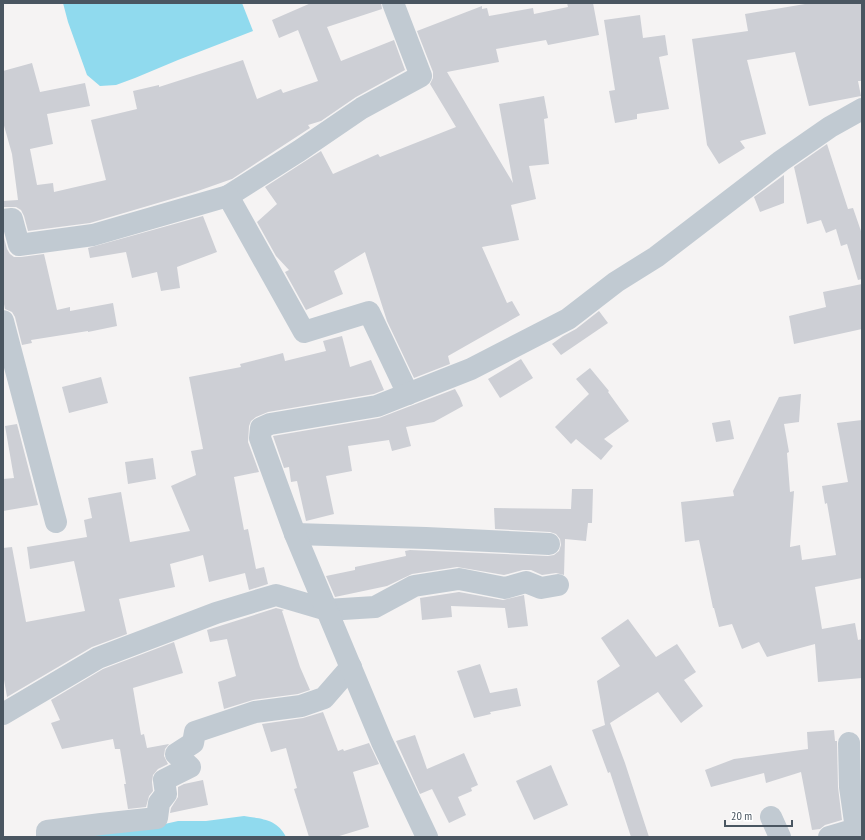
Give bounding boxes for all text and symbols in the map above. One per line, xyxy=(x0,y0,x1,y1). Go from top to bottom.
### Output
scale bar xyxy=(725,802,792,828)
text: 20 m xyxy=(731,808,752,823)

